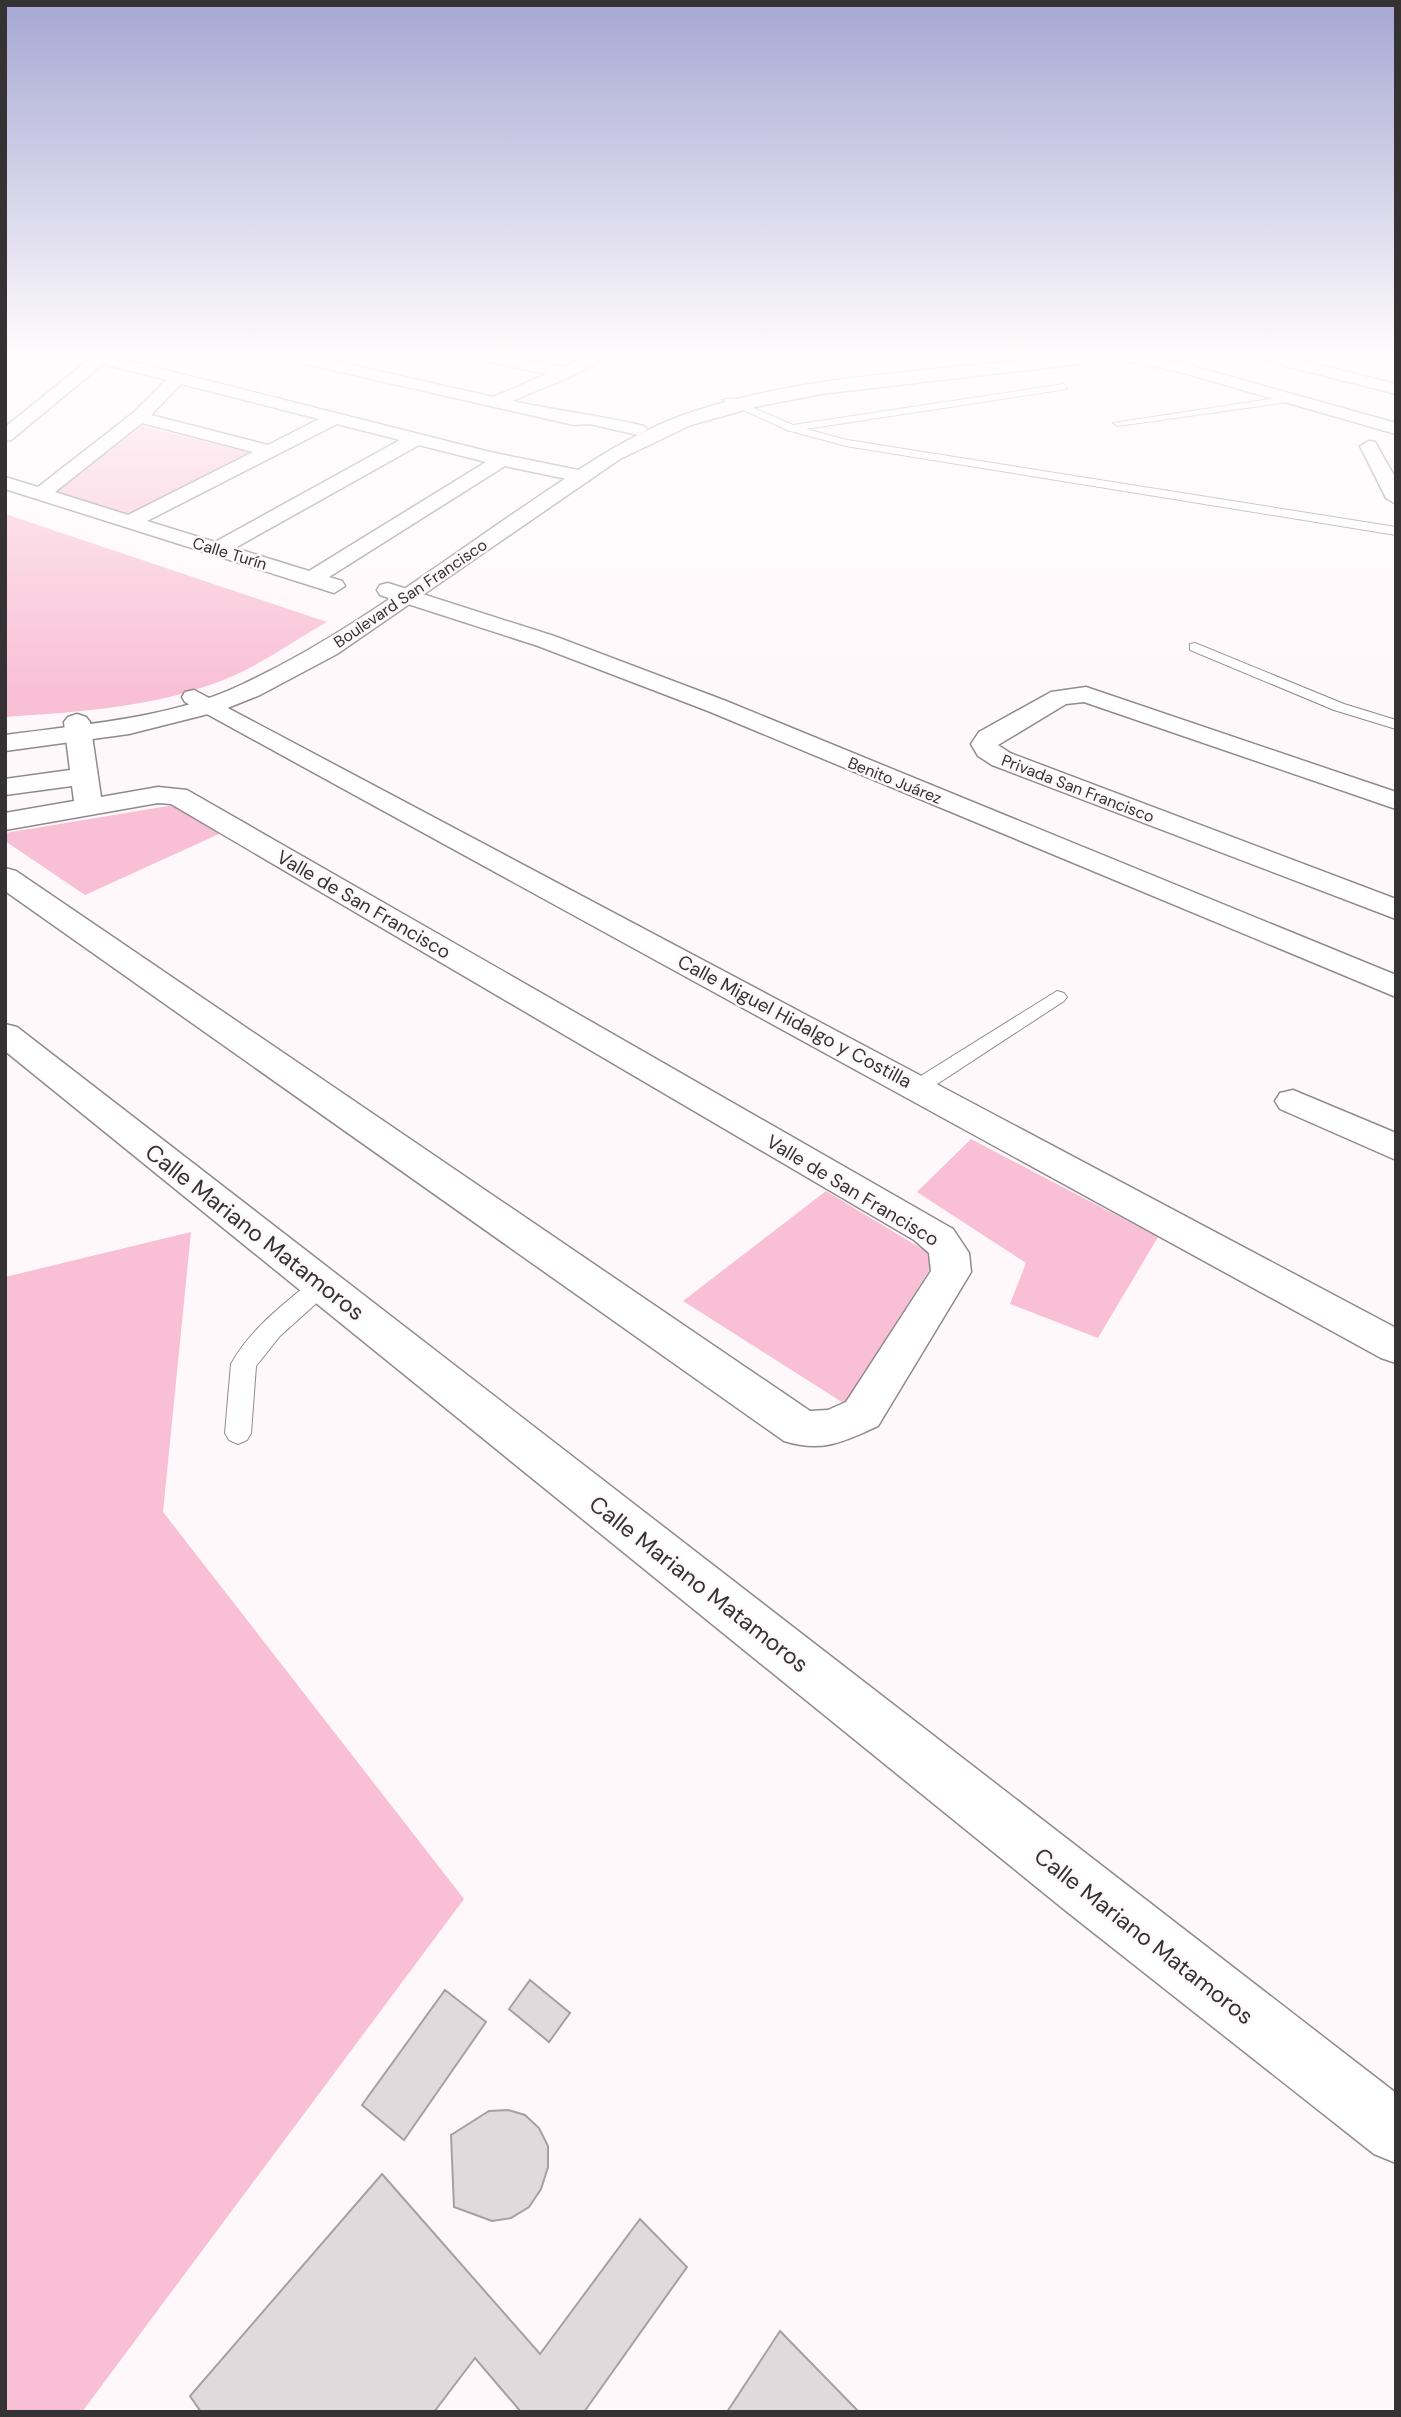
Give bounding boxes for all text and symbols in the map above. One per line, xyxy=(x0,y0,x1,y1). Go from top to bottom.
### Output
street label: Calle Turín xyxy=(190,532,270,575)
street label: Boulevard San Francisco xyxy=(329,534,491,653)
street label: Privada San Francisco xyxy=(998,750,1157,827)
street label: Benito Juárez xyxy=(845,752,945,809)
street label: Valle de San Francisco xyxy=(272,844,455,964)
street label: Calle Miguel Hidalgo y Costilla xyxy=(674,949,916,1094)
street label: Valle de San Francisco xyxy=(762,1129,944,1252)
street label: Calle Mariano Matamoros xyxy=(139,1137,371,1327)
street label: Calle Mariano Matamoros xyxy=(583,1489,815,1679)
street label: Calle Mariano Matamoros xyxy=(1028,1841,1260,2031)

